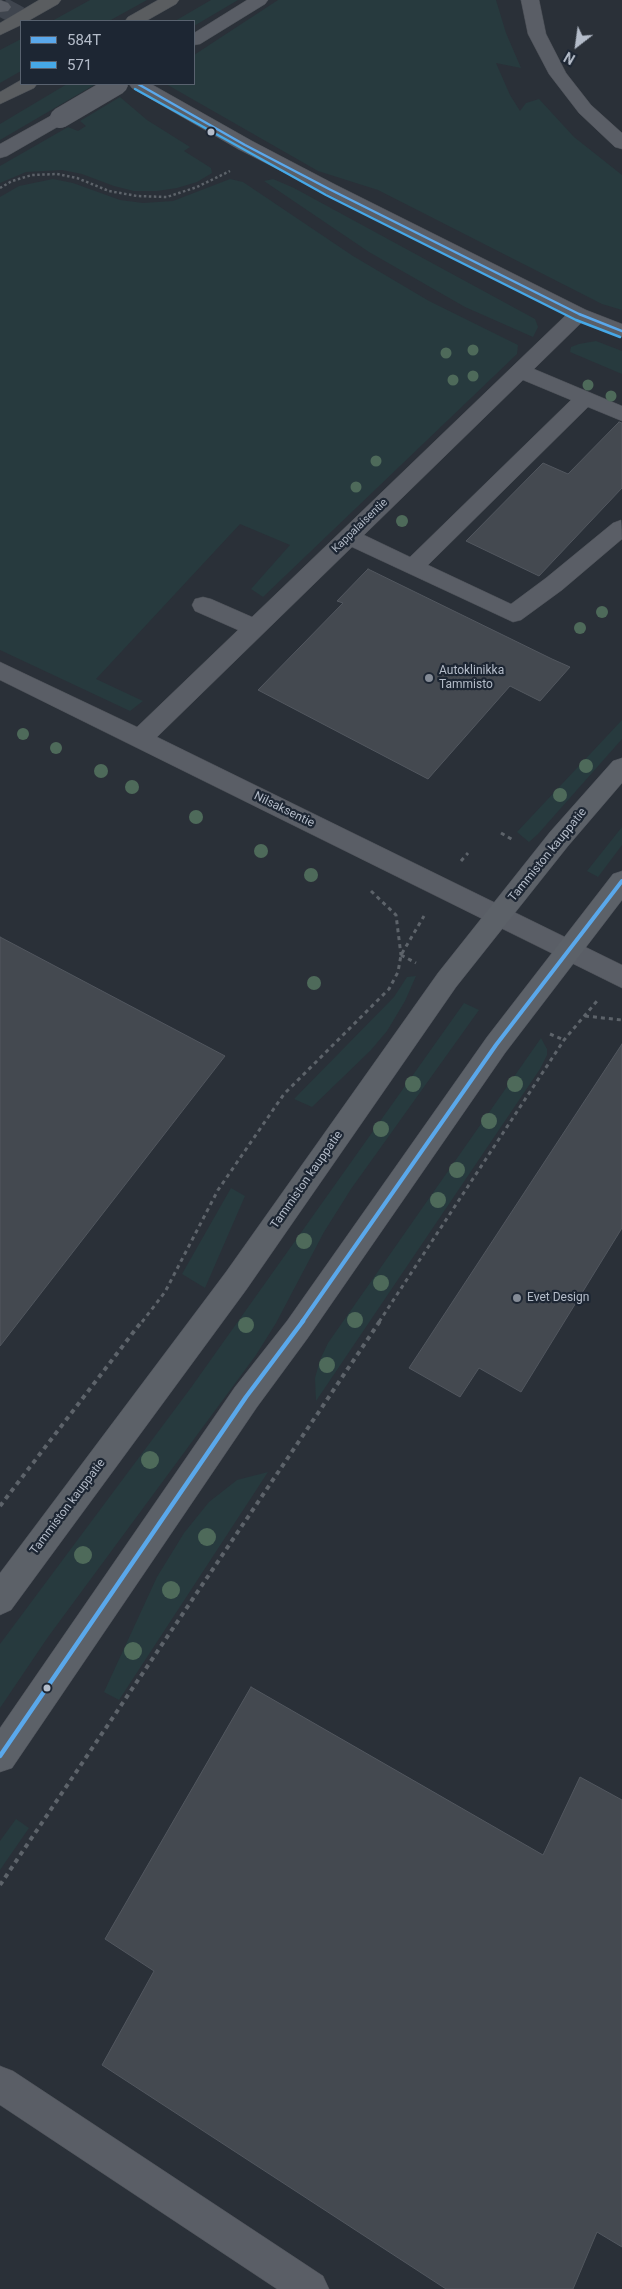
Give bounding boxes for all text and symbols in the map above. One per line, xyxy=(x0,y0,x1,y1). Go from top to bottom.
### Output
legend xyxy=(20,20,195,85)
north arrow xyxy=(552,20,602,70)
text: 584T xyxy=(67,31,101,49)
text: N xyxy=(561,49,578,67)
text: 571 xyxy=(67,56,92,74)
unlabelled marker xyxy=(206,127,216,137)
street label: Kappalaisentie xyxy=(329,496,391,556)
place label: Autoklinikka Tammisto xyxy=(439,664,504,692)
marker: Autoklinikka Tammisto xyxy=(423,672,435,684)
street label: Nilsaksentie xyxy=(251,789,317,831)
street label: Tammiston kauppatie xyxy=(506,805,590,905)
street label: Tammiston kauppatie xyxy=(268,1128,346,1232)
place label: Evet Design xyxy=(527,1291,589,1305)
marker: Evet Design xyxy=(511,1292,523,1304)
street label: Tammiston kauppatie xyxy=(27,1456,109,1558)
unlabelled marker xyxy=(42,1683,52,1693)

